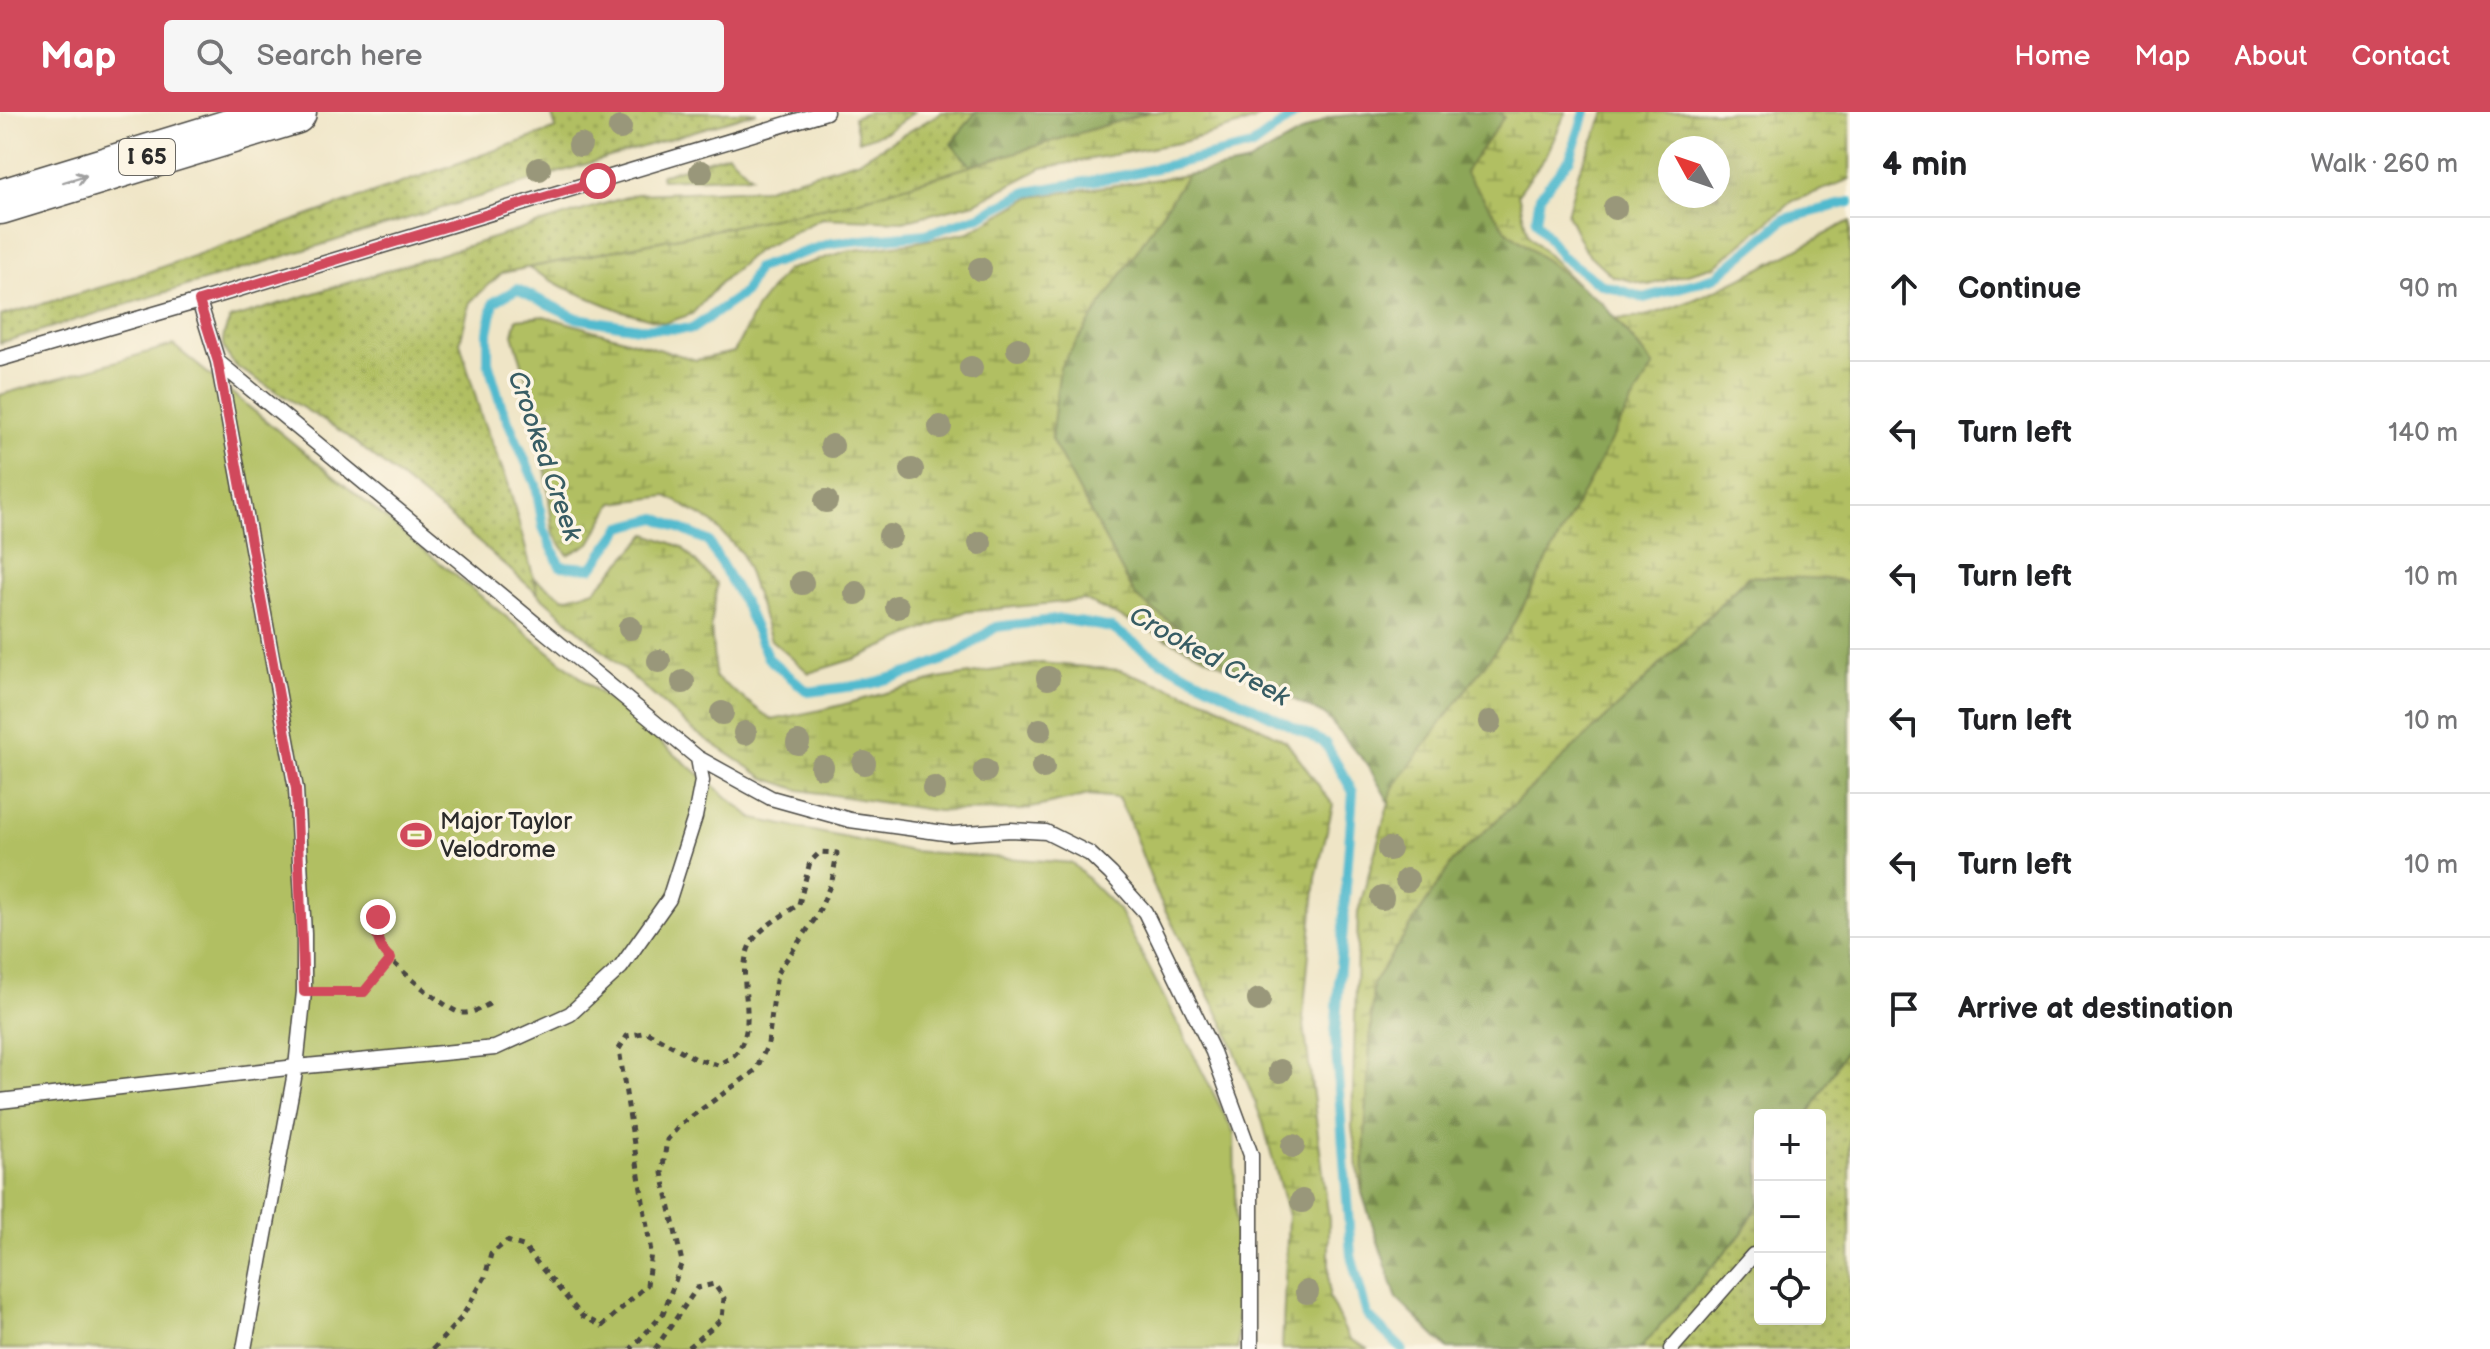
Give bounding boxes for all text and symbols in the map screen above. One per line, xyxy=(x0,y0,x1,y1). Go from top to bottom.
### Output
search box xyxy=(164,20,724,92)
text: Map xyxy=(40,34,116,79)
icon: search xyxy=(192,34,236,78)
text: Search here xyxy=(256,38,423,74)
text: Home xyxy=(2014,40,2090,73)
text: Map xyxy=(2134,40,2191,73)
text: About xyxy=(2235,40,2307,73)
text: Contact xyxy=(2351,40,2450,73)
north arrow xyxy=(1658,136,1730,208)
road number: I 65 xyxy=(119,139,175,175)
text: 4 min xyxy=(1882,144,1968,185)
text: Walk · 260 m xyxy=(2311,149,2458,180)
route start xyxy=(580,163,616,199)
one-way arrow xyxy=(61,171,87,186)
icon: ahead xyxy=(1882,267,1926,311)
text: Continue xyxy=(1958,271,2081,307)
text: 90 m xyxy=(2399,274,2458,305)
water label: Crooked Creek xyxy=(500,367,588,546)
icon: left xyxy=(1882,411,1926,455)
text: Turn left xyxy=(1958,415,2072,451)
text: 140 m xyxy=(2388,418,2458,449)
icon: left xyxy=(1882,555,1926,599)
text: Turn left xyxy=(1958,559,2072,595)
text: 10 m xyxy=(2404,562,2458,593)
water label: Crooked Creek xyxy=(1124,600,1296,714)
icon: left xyxy=(1882,699,1926,743)
text: Turn left xyxy=(1958,703,2072,739)
text: 10 m xyxy=(2404,706,2458,737)
place label: Major Taylor Velodrome xyxy=(440,807,572,864)
sports icon: Major Taylor Velodrome xyxy=(399,818,433,852)
icon: left xyxy=(1882,843,1926,887)
text: Turn left xyxy=(1958,847,2072,883)
text: 10 m xyxy=(2404,850,2458,881)
route end xyxy=(360,899,396,935)
icon: arrive xyxy=(1882,987,1926,1031)
text: Arrive at destination xyxy=(1958,991,2234,1027)
map controls xyxy=(1754,1109,1826,1325)
button: + xyxy=(1754,1109,1826,1181)
button: − xyxy=(1754,1181,1826,1253)
button: locate xyxy=(1754,1253,1826,1325)

